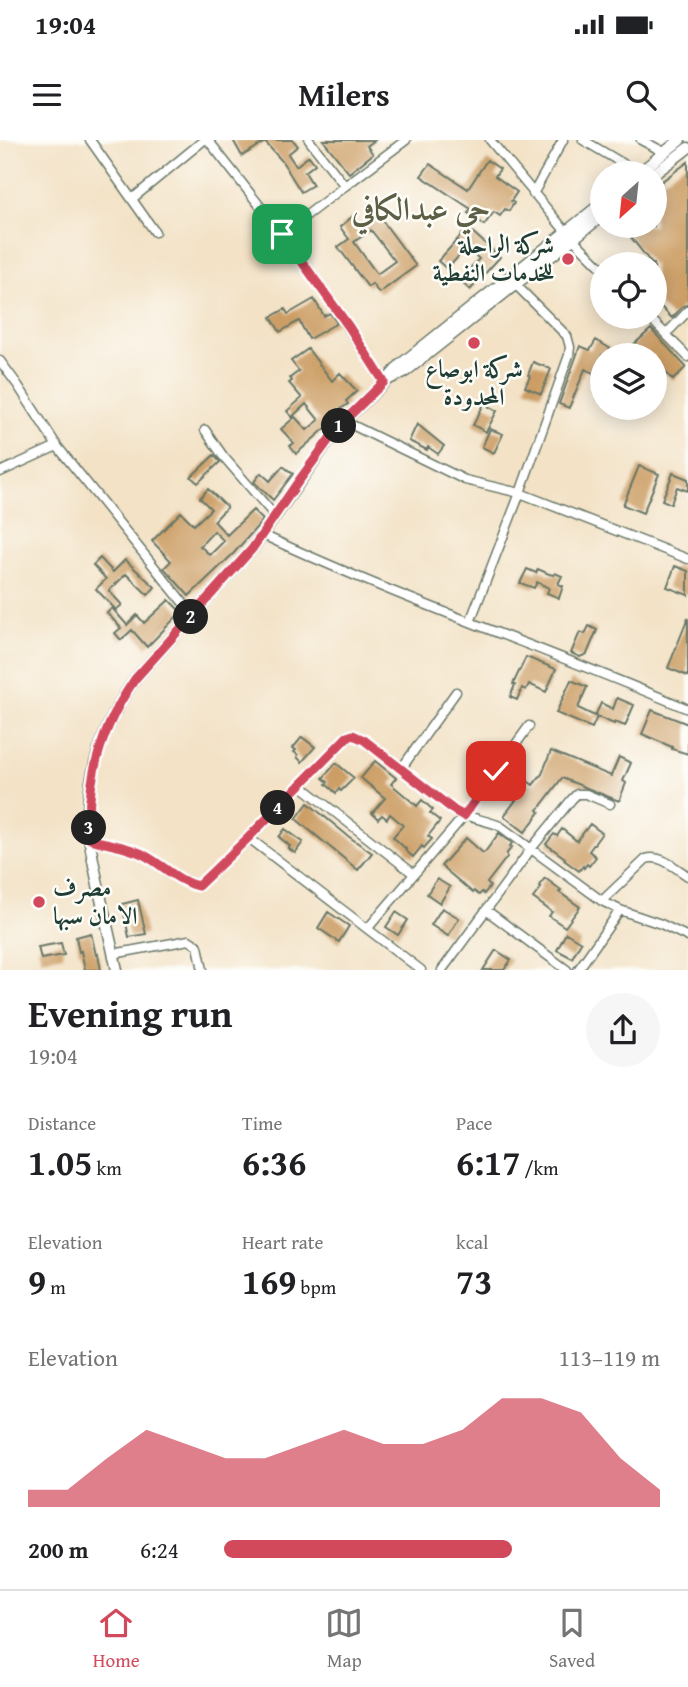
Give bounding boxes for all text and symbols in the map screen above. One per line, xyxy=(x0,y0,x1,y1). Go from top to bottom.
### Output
text: 19:04 xyxy=(35,5,96,44)
text: Milers xyxy=(298,71,390,118)
icon: menu xyxy=(28,76,66,114)
icon: search xyxy=(622,76,660,114)
north arrow xyxy=(590,161,667,238)
map controls xyxy=(590,161,667,420)
district label: حي عبدالكافي xyxy=(351,185,490,235)
pin xyxy=(252,204,312,264)
icon: arrive xyxy=(263,215,301,253)
place label: شركة الراحلة للخدمات النفطية xyxy=(433,227,554,290)
marker: شركة الراحلة للخدمات النفطية xyxy=(560,251,576,267)
button: locate xyxy=(590,252,667,329)
marker: شركة ابوصاع المحدودة xyxy=(466,335,482,351)
button: layers xyxy=(590,343,667,420)
place label: شركة ابوصاع المحدودة xyxy=(425,351,523,414)
pin: 1 xyxy=(322,408,356,444)
text: 1 xyxy=(334,411,343,439)
pin: 2 xyxy=(174,600,208,634)
text: 2 xyxy=(186,602,195,630)
pin xyxy=(466,741,526,801)
icon: check xyxy=(477,752,515,790)
pin: 4 xyxy=(260,790,296,826)
text: 4 xyxy=(273,793,282,821)
pin: 3 xyxy=(72,810,106,846)
text: 3 xyxy=(84,813,93,841)
place label: مصرف الامان سبها xyxy=(53,870,138,933)
marker: مصرف الامان سبها xyxy=(31,894,47,910)
text: Evening run xyxy=(28,985,232,1041)
button: share xyxy=(586,993,660,1067)
text: 19:04 xyxy=(28,1039,78,1072)
text: Distance xyxy=(28,1109,96,1137)
text: Time xyxy=(242,1109,282,1137)
text: Pace xyxy=(456,1109,493,1137)
text: 1.05 xyxy=(28,1137,92,1188)
text: 6:36 xyxy=(242,1137,306,1188)
text: 6:17 xyxy=(456,1137,520,1188)
text: km xyxy=(92,1154,122,1182)
text: /km xyxy=(520,1154,559,1182)
text: Elevation xyxy=(28,1228,102,1256)
text: Heart rate xyxy=(242,1228,323,1256)
text: kcal xyxy=(456,1228,488,1256)
text: 9 xyxy=(28,1256,46,1307)
text: 169 xyxy=(242,1256,296,1307)
text: 73 xyxy=(456,1256,492,1307)
text: m xyxy=(46,1273,66,1301)
text: bpm xyxy=(296,1273,336,1301)
text: Elevation xyxy=(28,1341,118,1374)
text: 113–119 m xyxy=(559,1341,660,1374)
text: 200 m xyxy=(28,1533,89,1566)
text: 6:24 xyxy=(140,1533,179,1566)
tab: Home xyxy=(93,1604,140,1674)
tab: Map xyxy=(325,1604,363,1674)
tab: Saved xyxy=(549,1604,595,1674)

